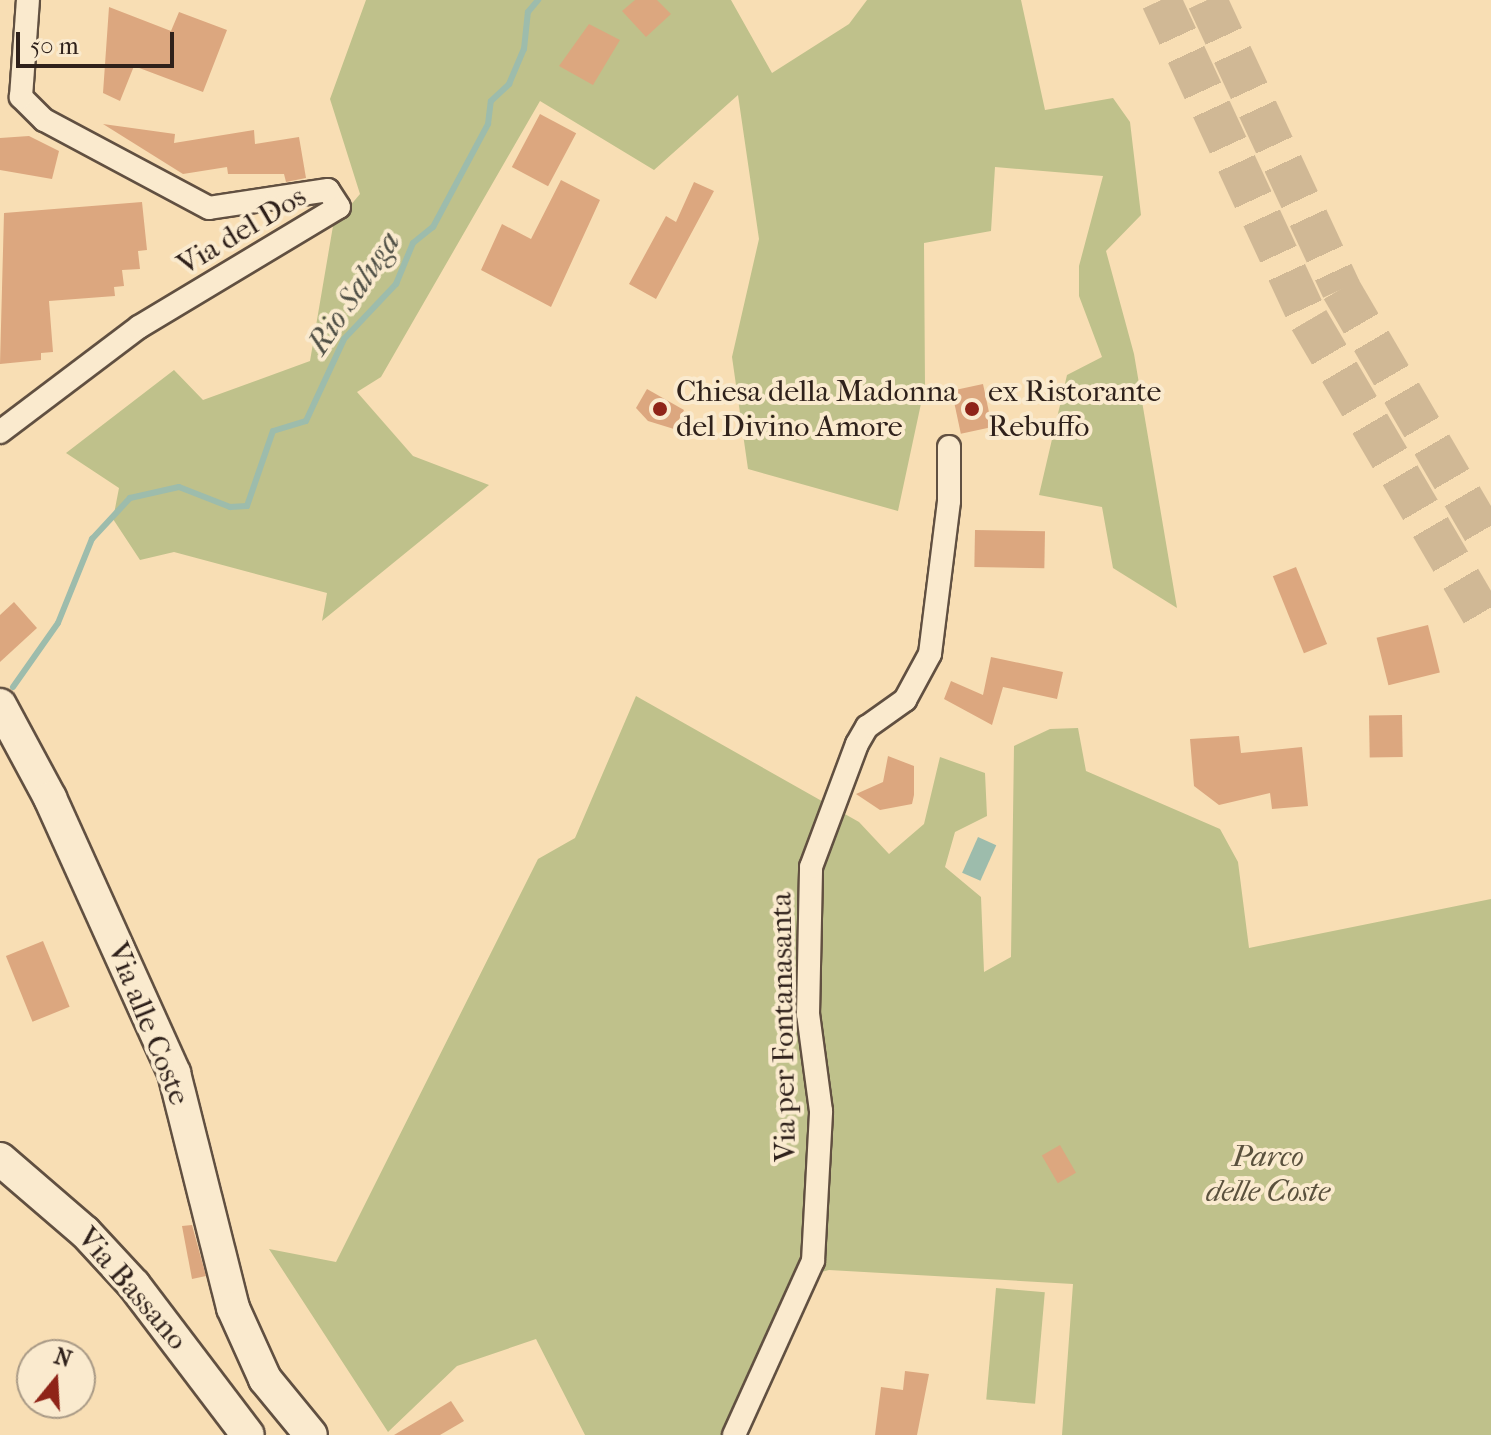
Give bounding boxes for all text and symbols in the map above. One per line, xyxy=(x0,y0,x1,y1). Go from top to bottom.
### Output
scale bar xyxy=(20,16,178,66)
text: 50 m xyxy=(30,32,79,60)
street label: Via del Dos xyxy=(171,179,313,283)
water label: Rio Saluga xyxy=(299,224,409,362)
place label: Chiesa della Madonna del Divino Amore xyxy=(676,374,957,444)
place label: ex Ristorante Rebuffo xyxy=(988,374,1161,444)
marker: Chiesa della Madonna del Divino Amore xyxy=(651,400,669,418)
marker: ex Ristorante Rebuffo xyxy=(963,400,981,418)
street label: Via per Fontanasanta xyxy=(764,892,804,1162)
street label: Via alle Coste xyxy=(99,937,197,1111)
park label: Parco delle Coste xyxy=(1206,1139,1330,1210)
street label: Via Bassano xyxy=(69,1220,195,1358)
north arrow xyxy=(16,1339,96,1419)
text: N xyxy=(51,1343,75,1373)

